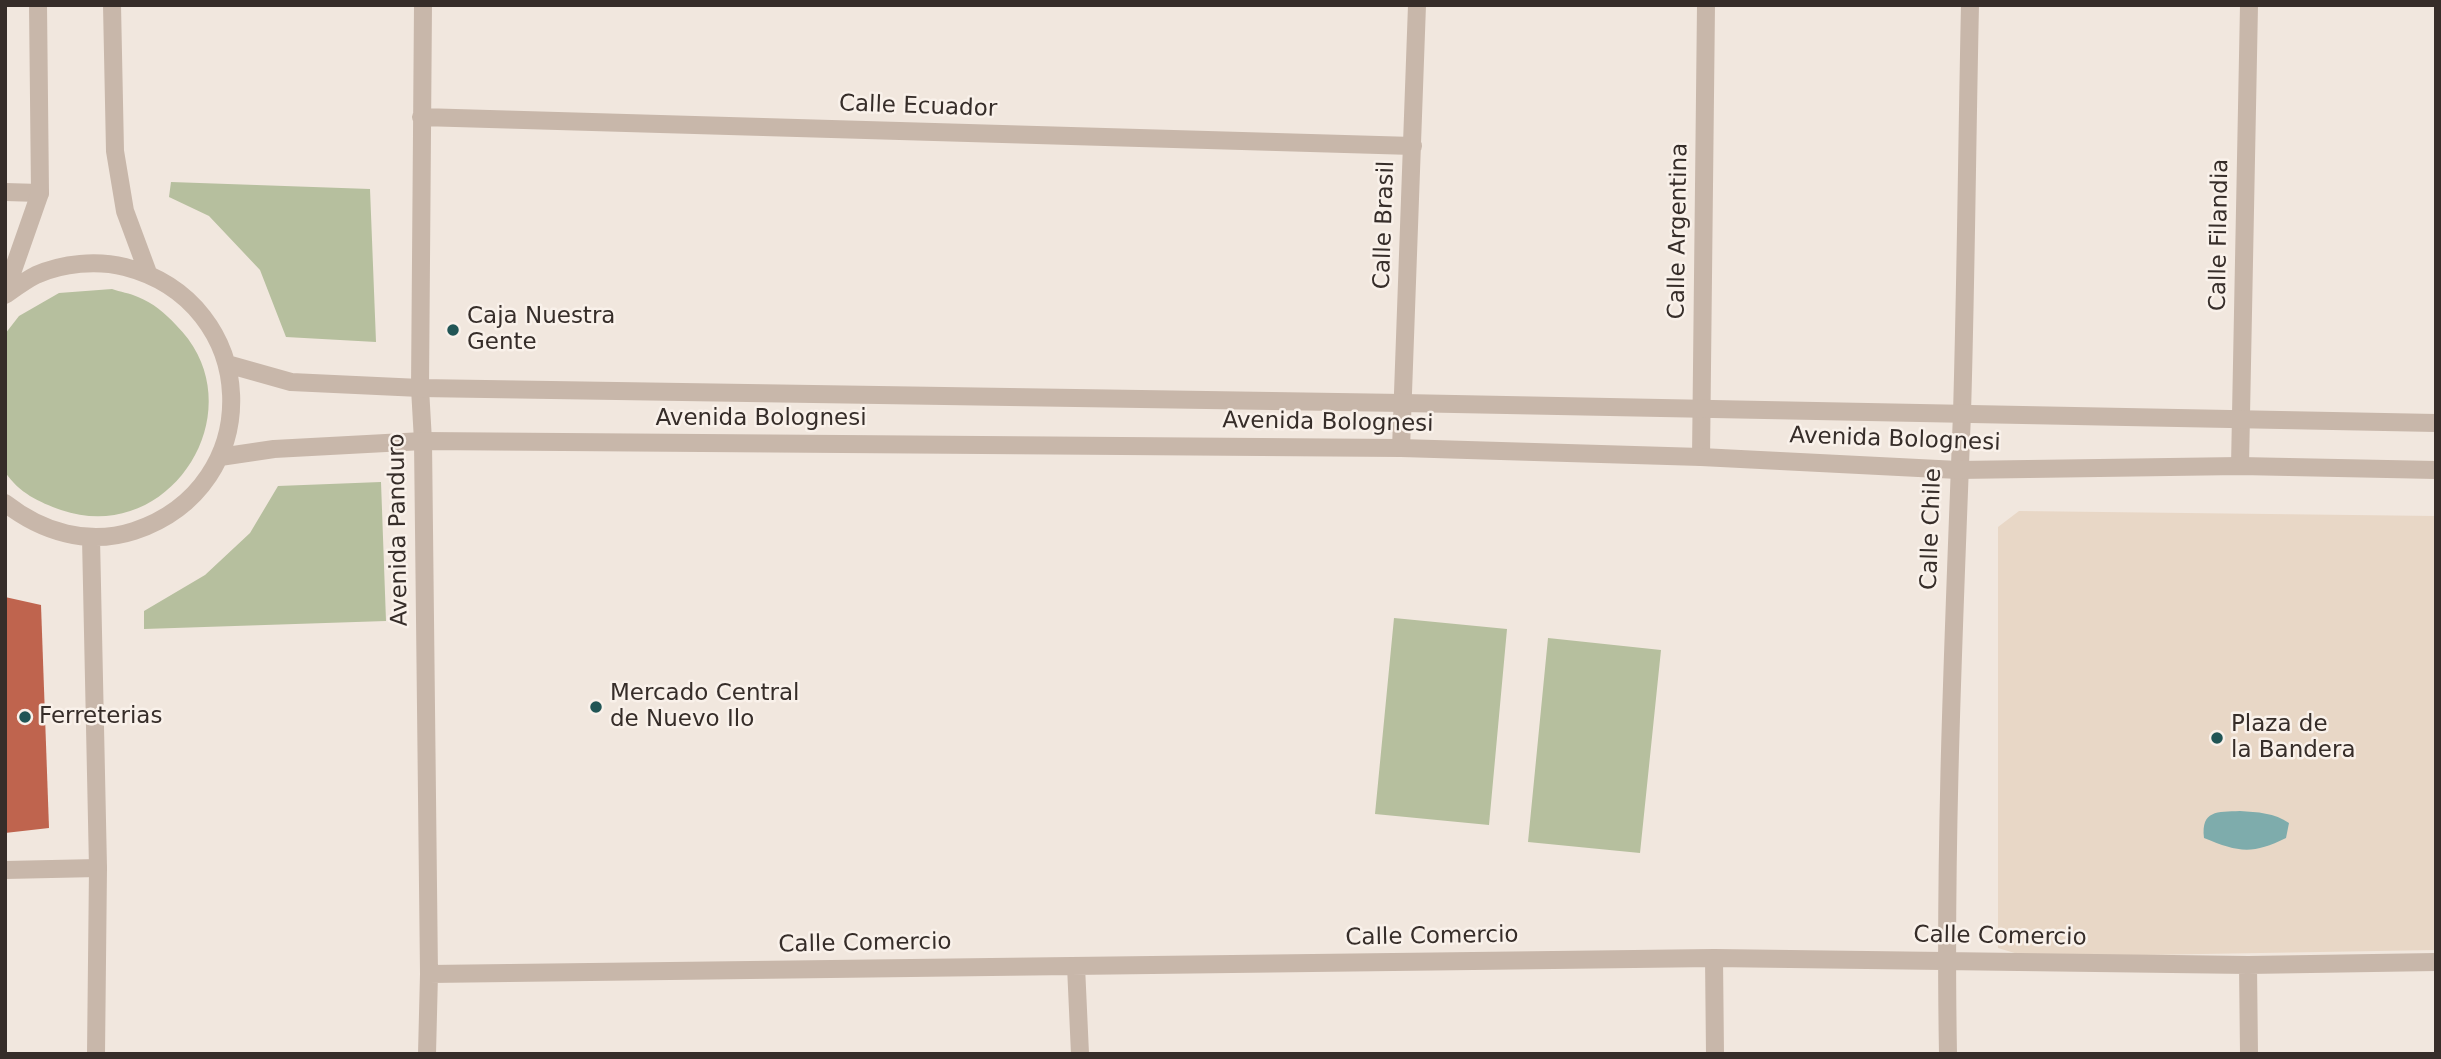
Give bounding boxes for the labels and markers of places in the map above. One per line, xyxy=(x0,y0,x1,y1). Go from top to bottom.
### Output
place label: Caja Nuestra Gente xyxy=(467,303,615,357)
marker: Caja Nuestra Gente xyxy=(445,322,461,338)
place label: Mercado Central de Nuevo Ilo xyxy=(610,680,799,734)
marker: Mercado Central de Nuevo Ilo xyxy=(588,699,604,715)
place label: Ferreterias xyxy=(39,703,162,731)
marker: Ferreterias xyxy=(17,709,33,725)
place label: Plaza de la Bandera xyxy=(2231,711,2356,765)
marker: Plaza de la Bandera xyxy=(2209,730,2225,746)

